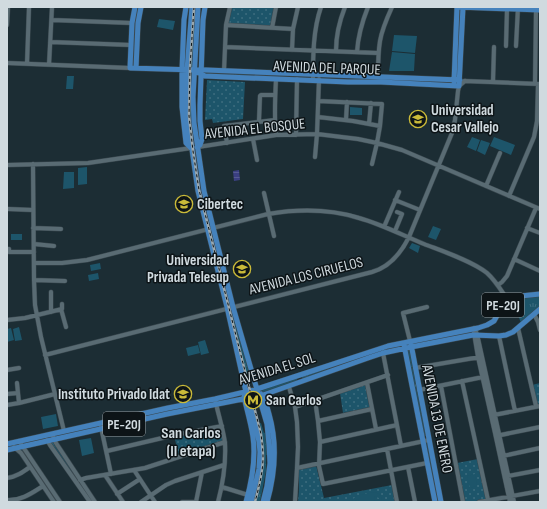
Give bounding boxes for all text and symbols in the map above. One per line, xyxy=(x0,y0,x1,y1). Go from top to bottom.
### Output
street label: AVENIDA DEL PARQUE xyxy=(272,57,381,79)
place label: Universidad Cesar Vallejo xyxy=(431,101,499,137)
school or university icon: Universidad Cesar Vallejo xyxy=(408,109,428,129)
street label: AVENIDA EL BOSQUE xyxy=(203,114,306,144)
school or university icon: Cibertec xyxy=(174,194,194,214)
place label: Cibertec xyxy=(197,195,243,214)
place label: Universidad Privada Telesup xyxy=(147,251,229,287)
street label: AVENIDA LOS CIRUELOS xyxy=(246,253,365,300)
school or university icon: Universidad Privada Telesup xyxy=(232,259,252,279)
road number: PE-20J xyxy=(482,293,524,317)
street label: AVENIDA EL SOL xyxy=(235,348,318,390)
street label: AVENIDA 13 DE ENERO xyxy=(417,362,457,475)
school or university icon: Instituto Privado Idat xyxy=(173,384,193,404)
place label: Instituto Privado Idat xyxy=(58,385,170,404)
metro station icon: San Carlos xyxy=(243,390,263,410)
place label: San Carlos xyxy=(266,391,322,410)
road number: PE-20J xyxy=(103,412,145,436)
district label: San Carlos (II etapa) xyxy=(161,424,221,461)

